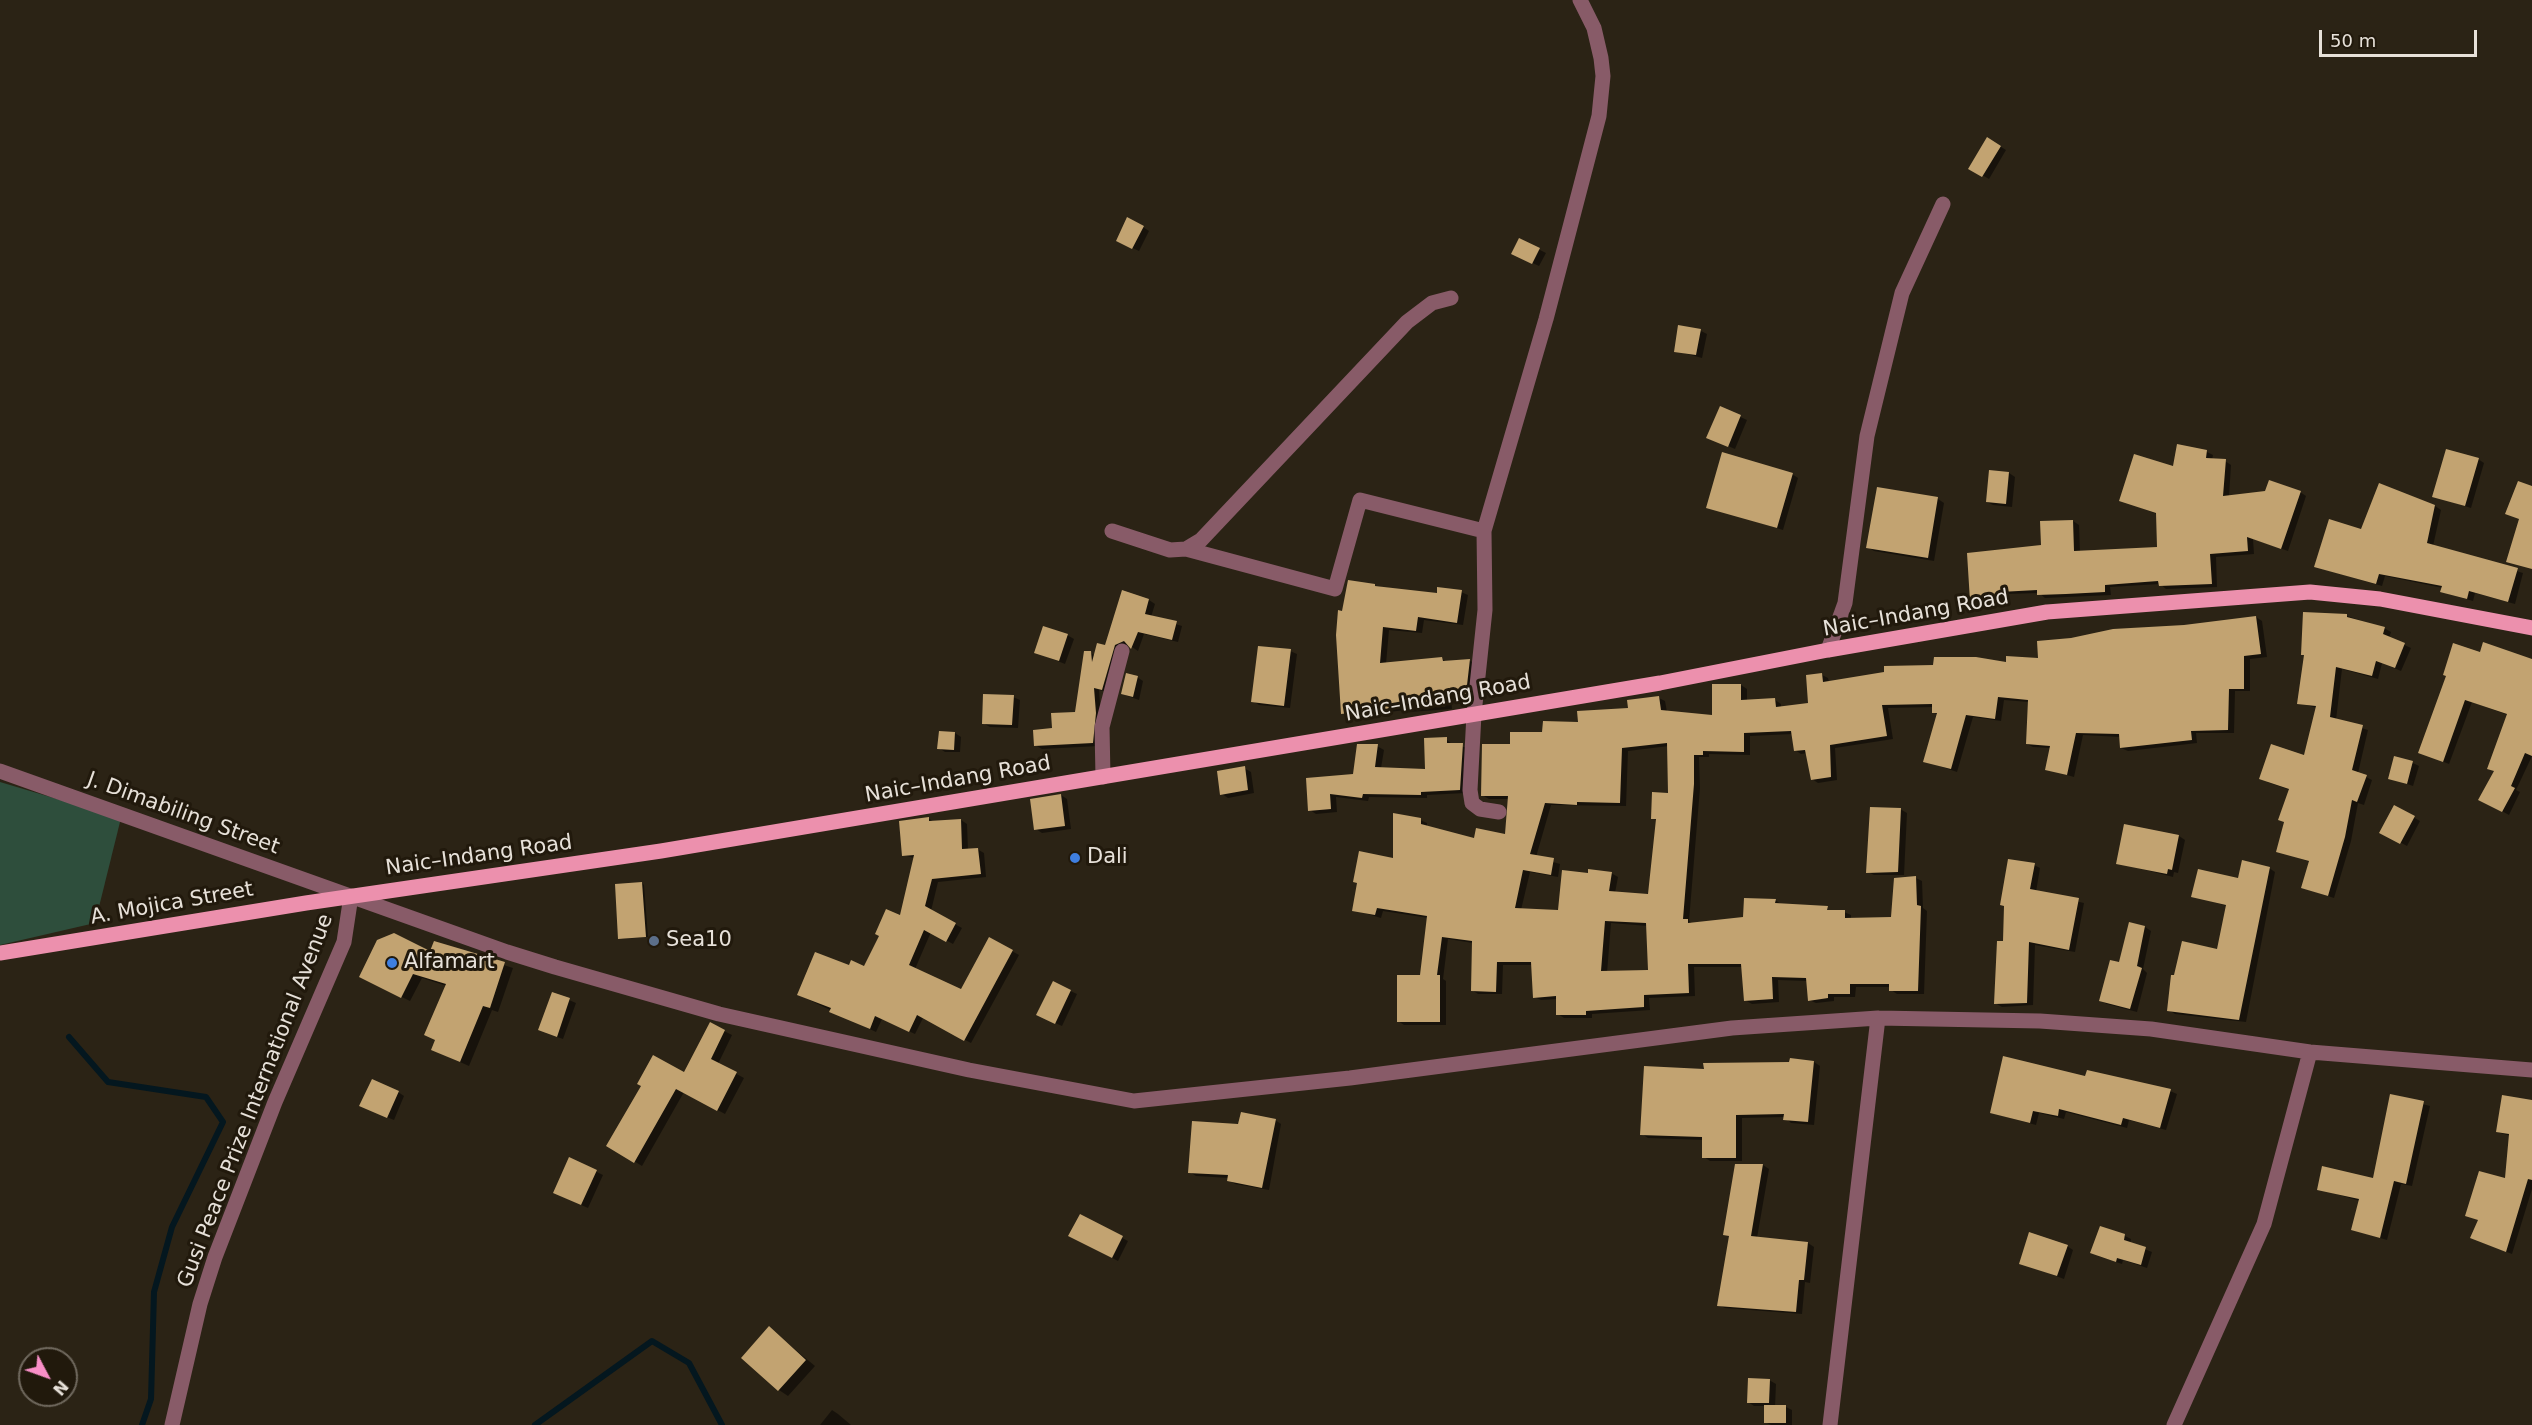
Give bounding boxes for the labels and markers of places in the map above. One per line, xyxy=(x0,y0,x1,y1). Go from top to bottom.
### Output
place label: Dali xyxy=(1087,845,1128,871)
marker: Dali xyxy=(1068,851,1082,865)
place label: Sea10 xyxy=(666,928,732,954)
marker: Sea10 xyxy=(647,934,661,948)
place label: Alfamart xyxy=(404,950,495,976)
marker: Alfamart xyxy=(385,956,399,970)

